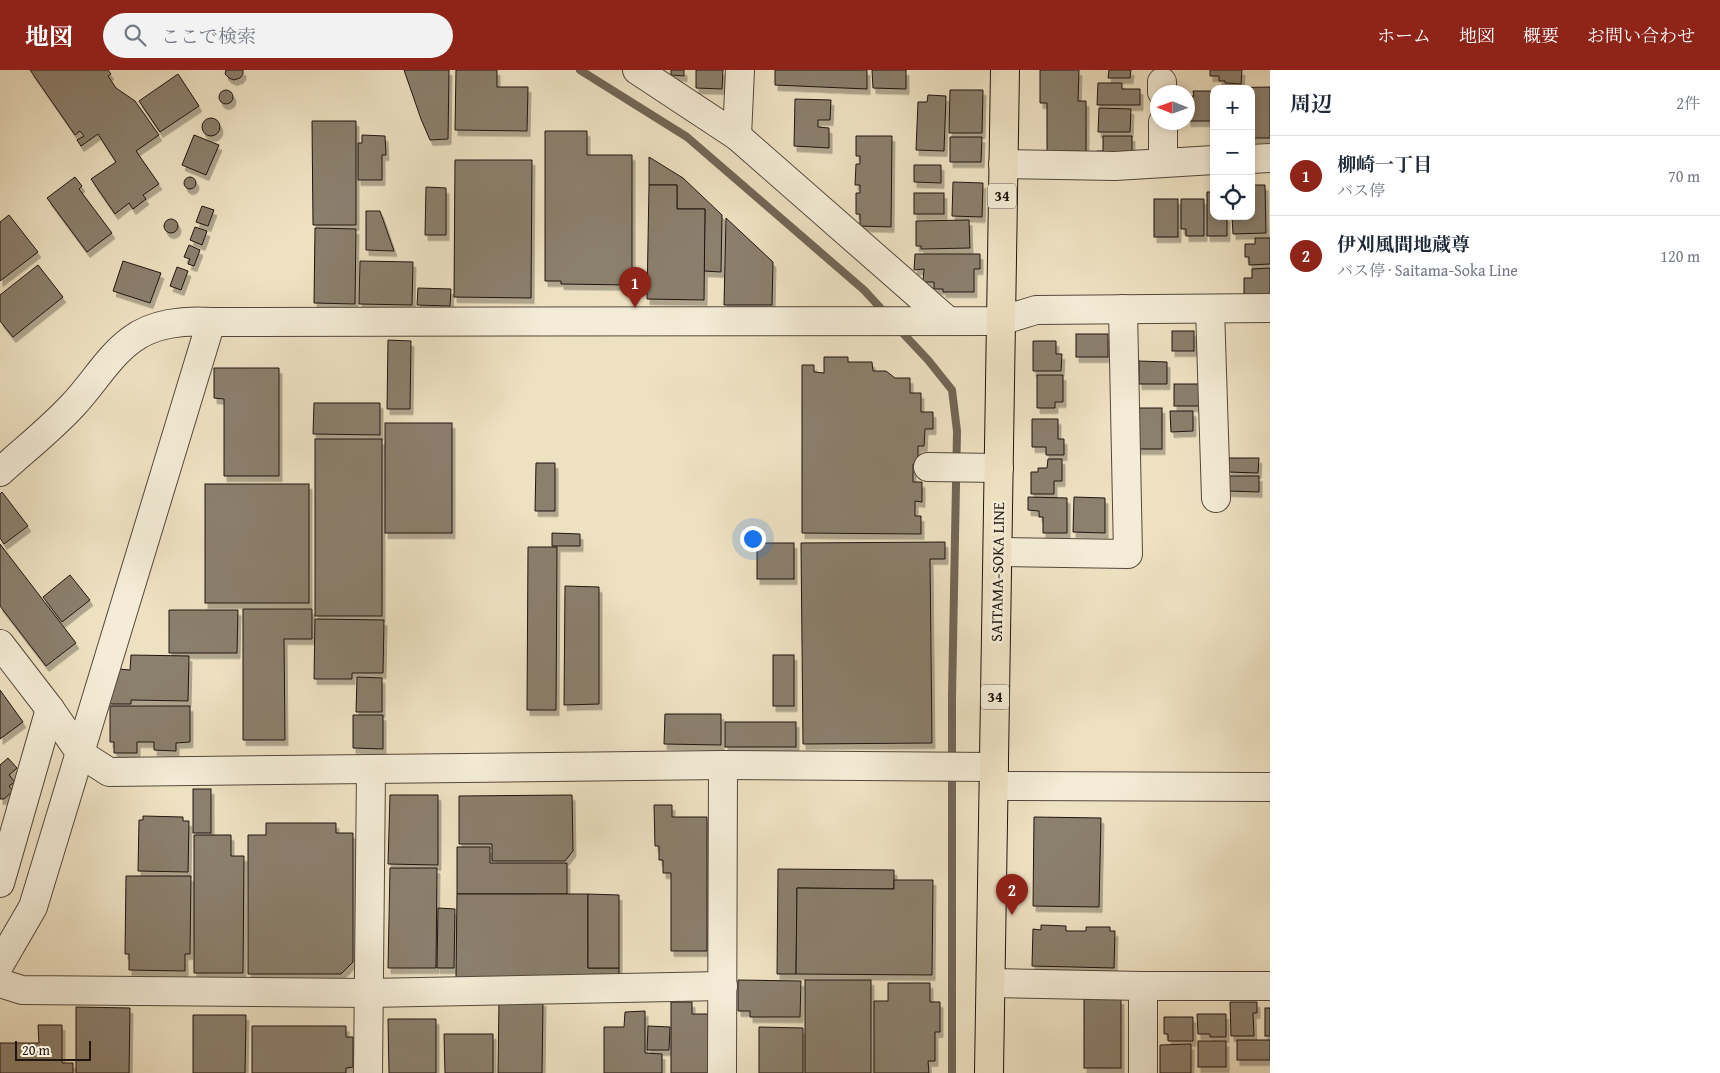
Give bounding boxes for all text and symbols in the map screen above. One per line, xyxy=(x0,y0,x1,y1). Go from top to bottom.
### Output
search box xyxy=(103,13,453,58)
text: 地図 xyxy=(25,19,73,54)
icon: search xyxy=(121,21,149,49)
text: ここで検索 xyxy=(161,22,256,50)
text: ホーム xyxy=(1377,22,1431,49)
text: 地図 xyxy=(1459,22,1495,49)
text: 概要 xyxy=(1523,22,1559,49)
text: お問い合わせ xyxy=(1587,22,1695,49)
north arrow xyxy=(1150,85,1195,130)
map controls xyxy=(1210,85,1255,220)
button: + xyxy=(1210,85,1255,130)
text: 周辺 xyxy=(1290,88,1332,119)
text: 2件 xyxy=(1676,91,1700,115)
button: − xyxy=(1210,130,1255,175)
text: 柳崎一丁目 xyxy=(1337,150,1432,178)
text: 1 xyxy=(1302,164,1310,188)
text: 70 m xyxy=(1668,164,1700,188)
button: locate xyxy=(1210,175,1255,220)
text: バス停 xyxy=(1337,178,1385,202)
road number: 34 xyxy=(988,184,1016,208)
text: 伊刈風間地蔵尊 xyxy=(1337,230,1470,258)
text: 2 xyxy=(1302,244,1310,268)
text: 120 m xyxy=(1660,244,1700,268)
text: バス停 · Saitama-Soka Line xyxy=(1337,258,1518,282)
pin: 1 xyxy=(619,267,651,308)
street label: SAITAMA-SOKA LINE xyxy=(984,502,1010,642)
your location xyxy=(740,526,766,552)
road number: 34 xyxy=(981,684,1009,710)
pin: 2 xyxy=(996,874,1028,915)
scale bar xyxy=(15,1038,91,1061)
text: 20 m xyxy=(22,1040,50,1060)

